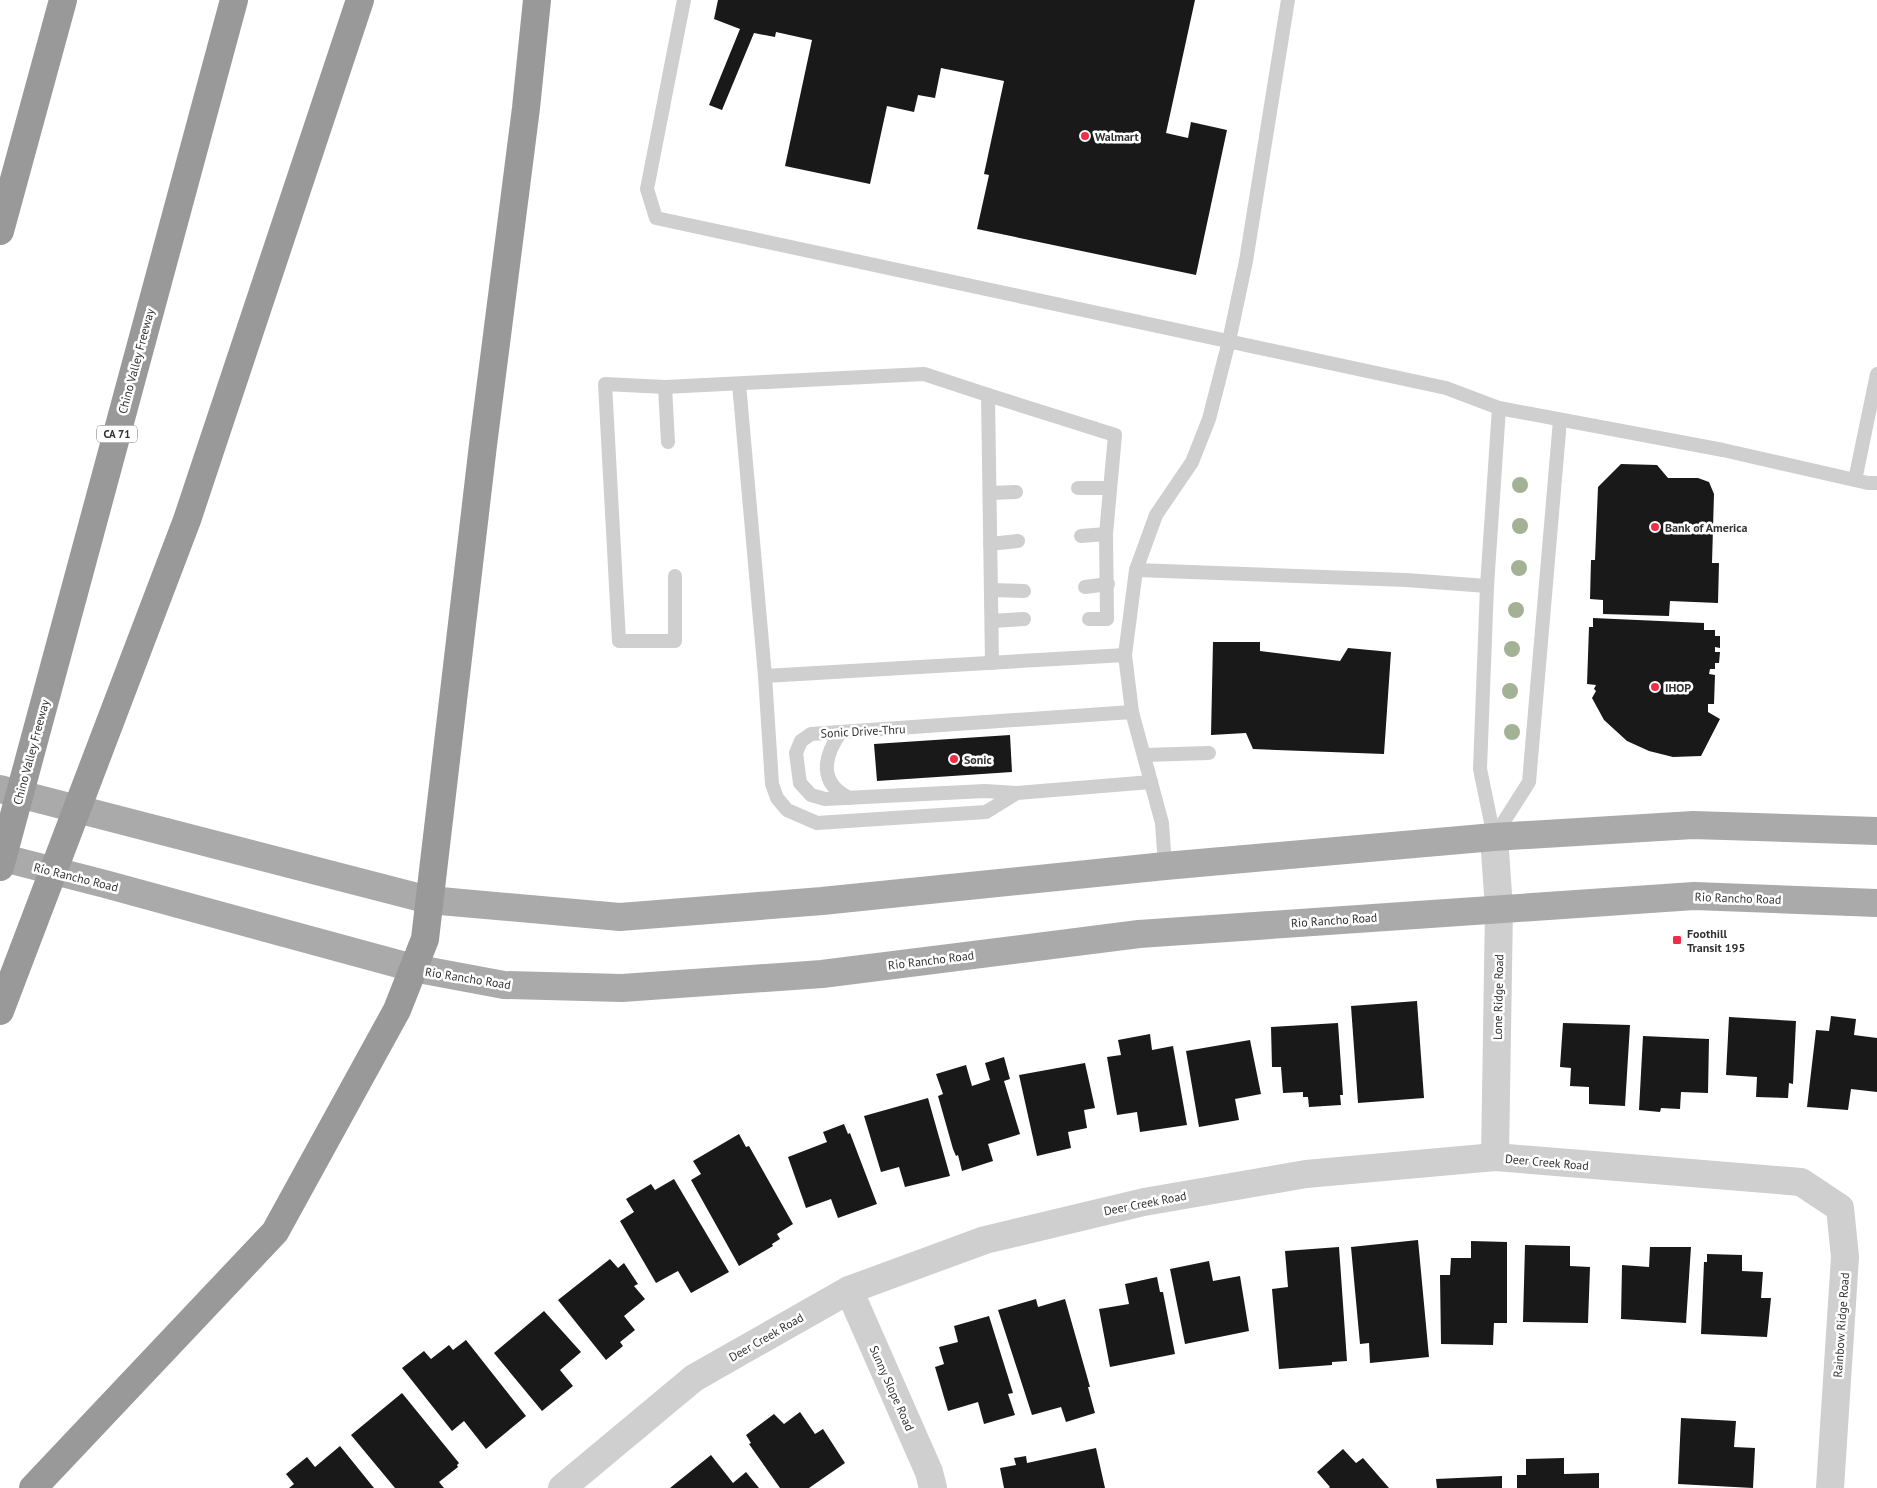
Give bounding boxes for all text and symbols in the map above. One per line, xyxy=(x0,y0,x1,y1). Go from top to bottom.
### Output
place label: Walmart xyxy=(1095,129,1139,144)
marker: Walmart xyxy=(1079,130,1091,142)
street label: Chino Valley Freeway xyxy=(115,306,157,415)
road number: CA 71 xyxy=(97,426,137,442)
place label: Bank of America xyxy=(1665,520,1748,535)
marker: Bank of America xyxy=(1649,521,1661,533)
place label: IHOP xyxy=(1665,680,1691,695)
marker: IHOP xyxy=(1649,681,1661,693)
street label: Chino Valley Freeway xyxy=(10,697,52,806)
street label: Sonic Drive-Thru xyxy=(820,721,906,741)
place label: Sonic xyxy=(964,752,992,767)
marker: Sonic xyxy=(948,753,960,765)
street label: Rio Rancho Road xyxy=(32,859,120,895)
street label: Rio Rancho Road xyxy=(1694,889,1782,907)
street label: Rio Rancho Road xyxy=(1290,909,1378,931)
place label: Foothill Transit 195 xyxy=(1687,926,1745,955)
marker: Foothill Transit 195 xyxy=(1671,934,1683,946)
street label: Rio Rancho Road xyxy=(887,947,975,973)
street label: Lone Ridge Road xyxy=(1490,954,1506,1040)
street label: Rio Rancho Road xyxy=(424,964,512,992)
street label: Deer Creek Road xyxy=(1505,1151,1589,1173)
street label: Deer Creek Road xyxy=(1102,1188,1188,1218)
street label: Rainbow Ridge Road xyxy=(1830,1272,1852,1378)
street label: Deer Creek Road xyxy=(726,1310,806,1364)
street label: Sunny Slope Road xyxy=(866,1343,918,1433)

